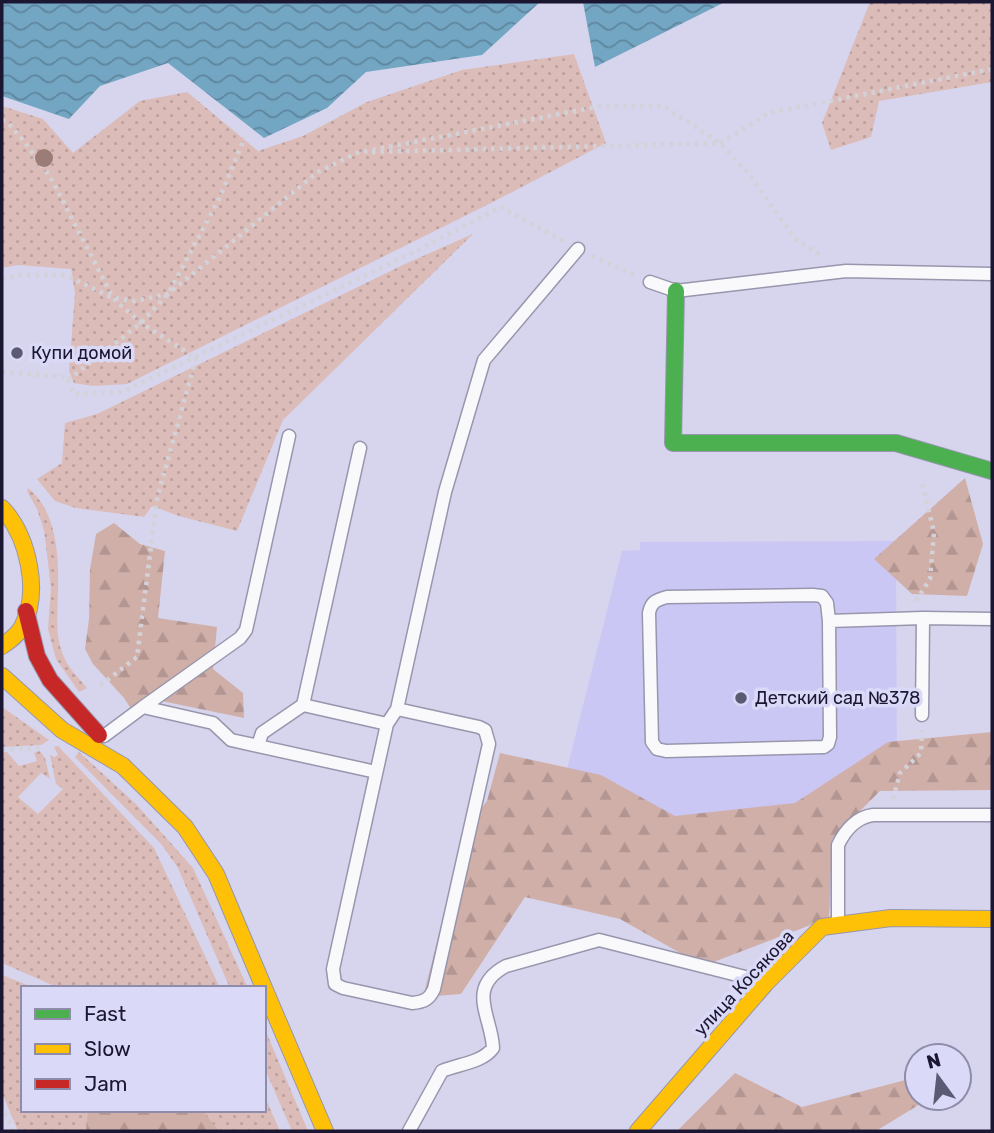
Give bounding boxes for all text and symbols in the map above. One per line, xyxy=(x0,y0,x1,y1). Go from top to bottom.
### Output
place label: Купи домой xyxy=(31,342,132,364)
marker: Купи домой xyxy=(9,345,25,361)
place label: Детский сад №378 xyxy=(755,687,920,709)
marker: Детский сад №378 xyxy=(733,690,749,706)
street label: улица Косякова xyxy=(689,925,799,1041)
legend xyxy=(21,986,266,1112)
text: Fast xyxy=(84,1001,126,1026)
text: Slow xyxy=(84,1036,131,1061)
north arrow xyxy=(903,1042,973,1112)
text: N xyxy=(924,1048,943,1074)
text: Jam xyxy=(84,1071,128,1096)

